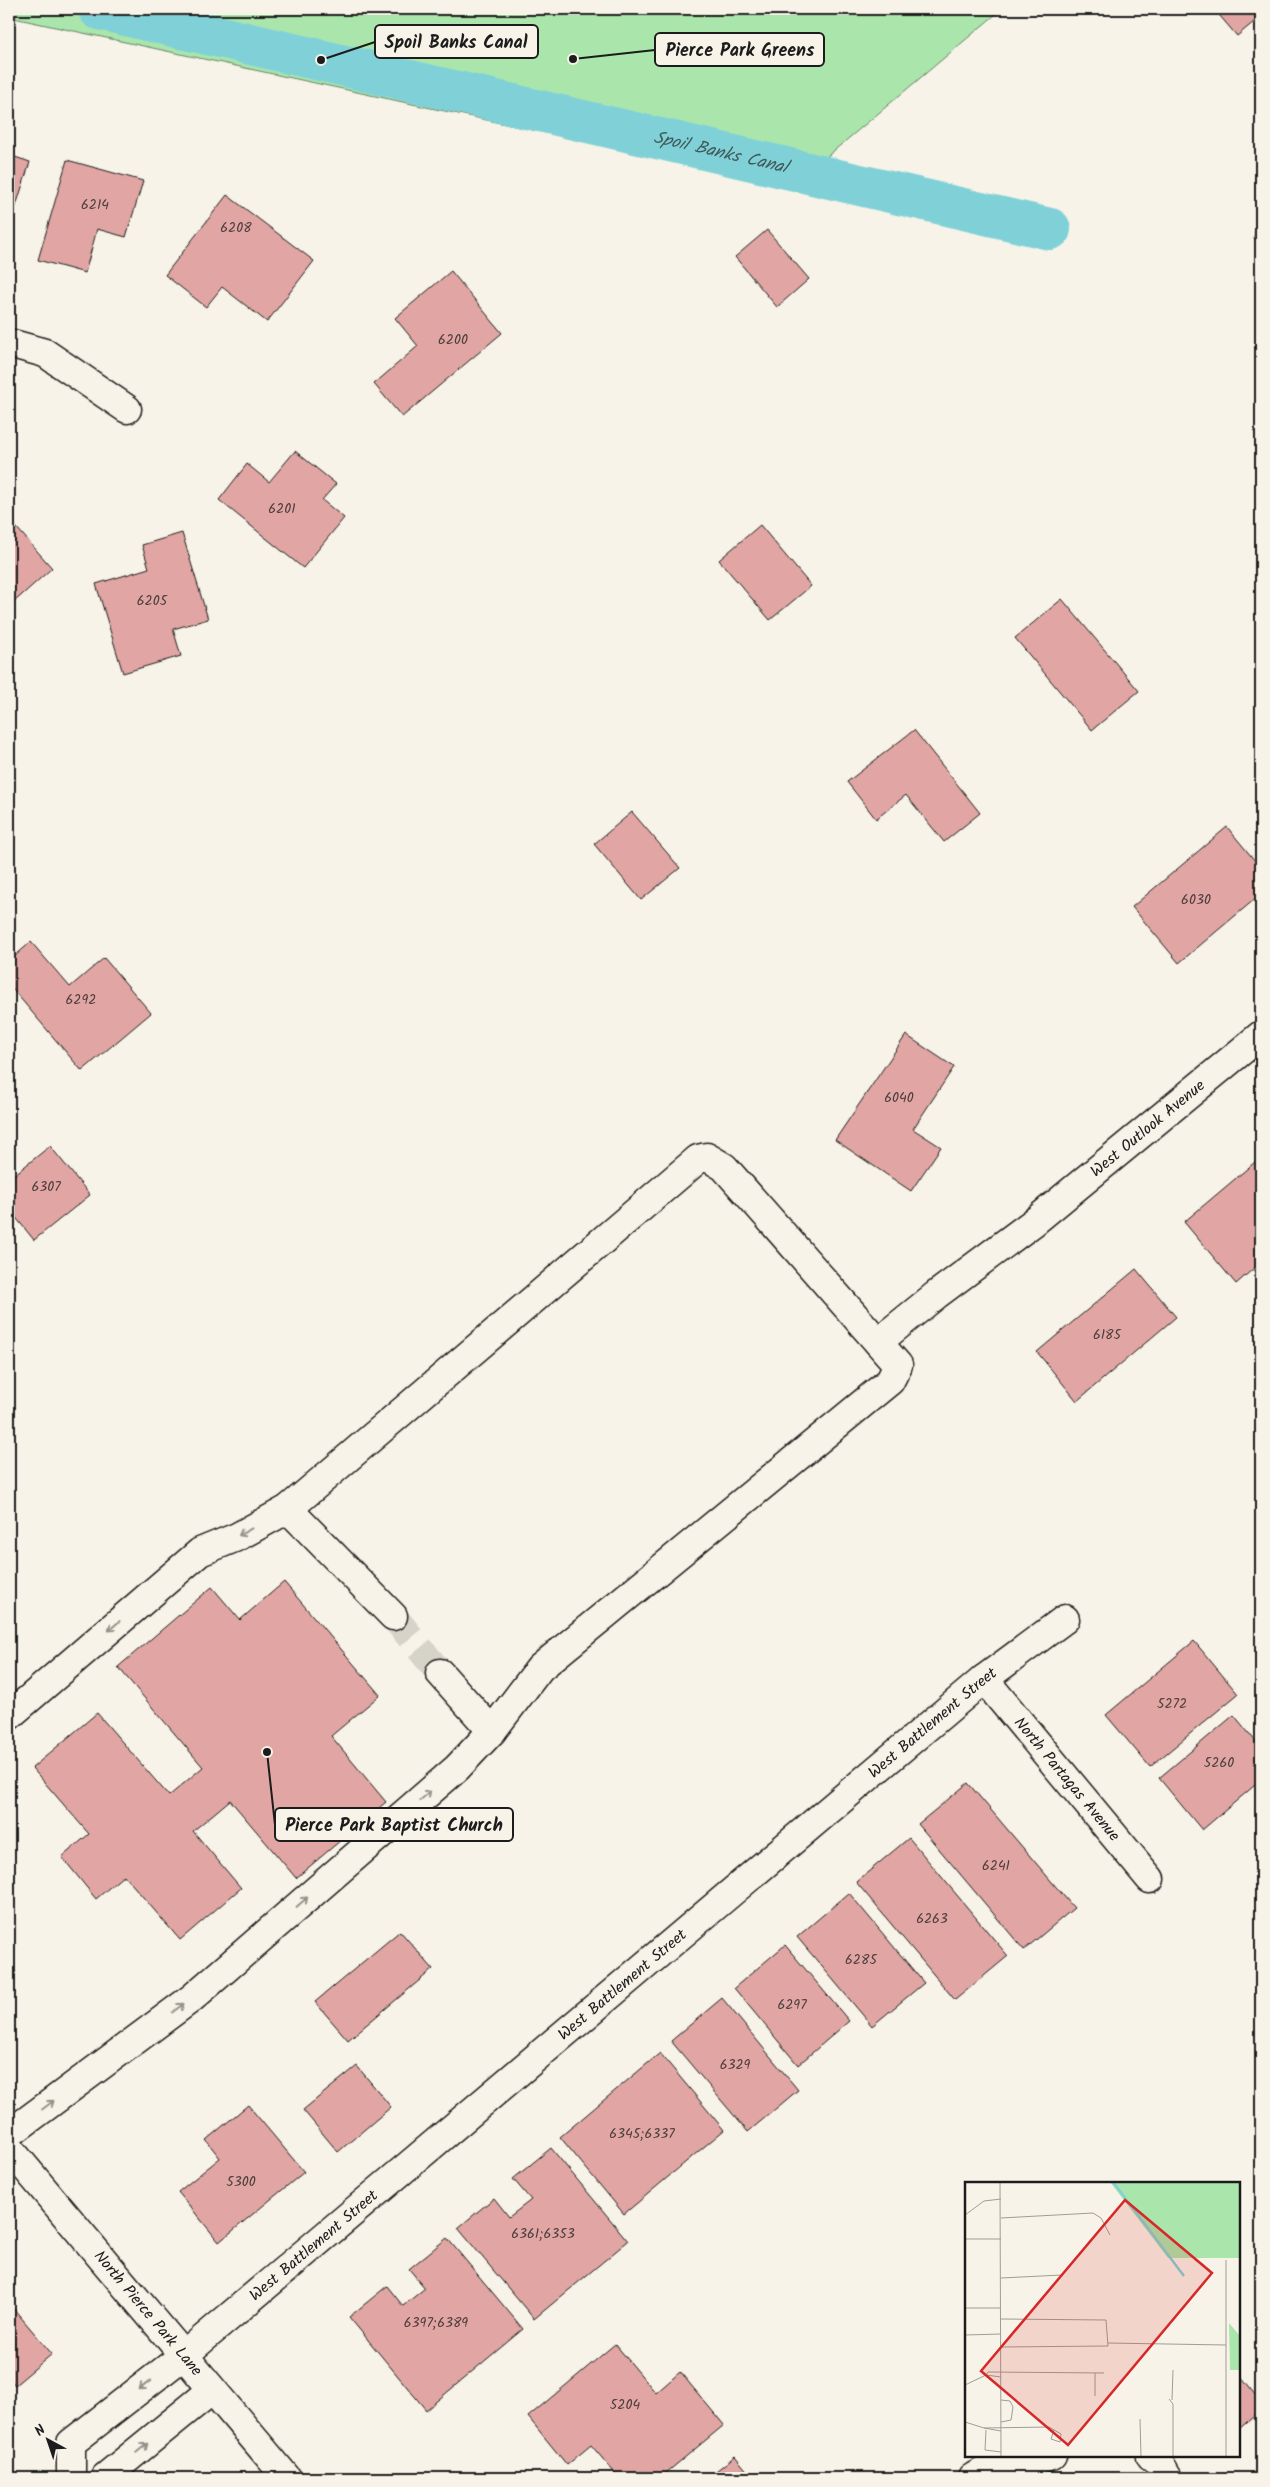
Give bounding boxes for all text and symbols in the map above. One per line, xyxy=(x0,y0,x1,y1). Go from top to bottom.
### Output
callout: Spoil Banks Canal xyxy=(375,25,538,58)
text: Spoil Banks Canal xyxy=(384,29,528,58)
callout: Pierce Park Greens xyxy=(655,33,824,66)
text: Pierce Park Greens xyxy=(666,37,815,66)
water label: Spoil Banks Canal xyxy=(651,123,794,183)
house number: 6214 xyxy=(81,194,109,216)
house number: 6208 xyxy=(220,217,252,239)
house number: 6200 xyxy=(438,329,468,351)
house number: 6201 xyxy=(268,498,296,520)
house number: 6205 xyxy=(137,590,169,612)
house number: 6030 xyxy=(1181,889,1211,911)
house number: 6292 xyxy=(66,989,96,1011)
street label: West Outlook Avenue xyxy=(1085,1074,1210,1183)
house number: 6040 xyxy=(884,1087,914,1109)
house number: 6307 xyxy=(31,1176,61,1198)
house number: 6185 xyxy=(1093,1324,1123,1346)
one-way arrow xyxy=(238,1527,253,1537)
one-way arrow xyxy=(108,1620,121,1631)
street label: West Battlement Street xyxy=(862,1660,1003,1784)
house number: 5272 xyxy=(1157,1693,1187,1715)
street label: North Partagas Avenue xyxy=(1008,1711,1126,1847)
house number: 5260 xyxy=(1204,1752,1234,1774)
one-way arrow xyxy=(418,1790,431,1802)
callout: Pierce Park Baptist Church xyxy=(275,1808,513,1841)
text: Pierce Park Baptist Church xyxy=(285,1812,503,1841)
house number: 6241 xyxy=(982,1855,1010,1877)
one-way arrow xyxy=(295,1896,308,1908)
house number: 6263 xyxy=(916,1908,948,1930)
street label: West Battlement Street xyxy=(552,1922,693,2047)
house number: 6285 xyxy=(845,1949,878,1971)
house number: 6297 xyxy=(777,1994,807,2016)
one-way arrow xyxy=(171,2002,184,2013)
house number: 6329 xyxy=(720,2054,751,2076)
one-way arrow xyxy=(41,2099,54,2110)
house number: 6345;6337 xyxy=(609,2123,675,2145)
house number: 5300 xyxy=(226,2171,256,2193)
inset map xyxy=(965,2182,1240,2457)
street label: West Battlement Street xyxy=(244,2183,384,2307)
house number: 6361;6353 xyxy=(511,2223,575,2245)
street label: North Pierce Park Lane xyxy=(88,2245,209,2382)
house number: 6397;6389 xyxy=(404,2312,468,2334)
one-way arrow xyxy=(139,2380,152,2391)
house number: 5204 xyxy=(610,2394,640,2416)
north arrow xyxy=(22,2414,72,2464)
text: N xyxy=(30,2419,51,2442)
one-way arrow xyxy=(135,2442,148,2453)

